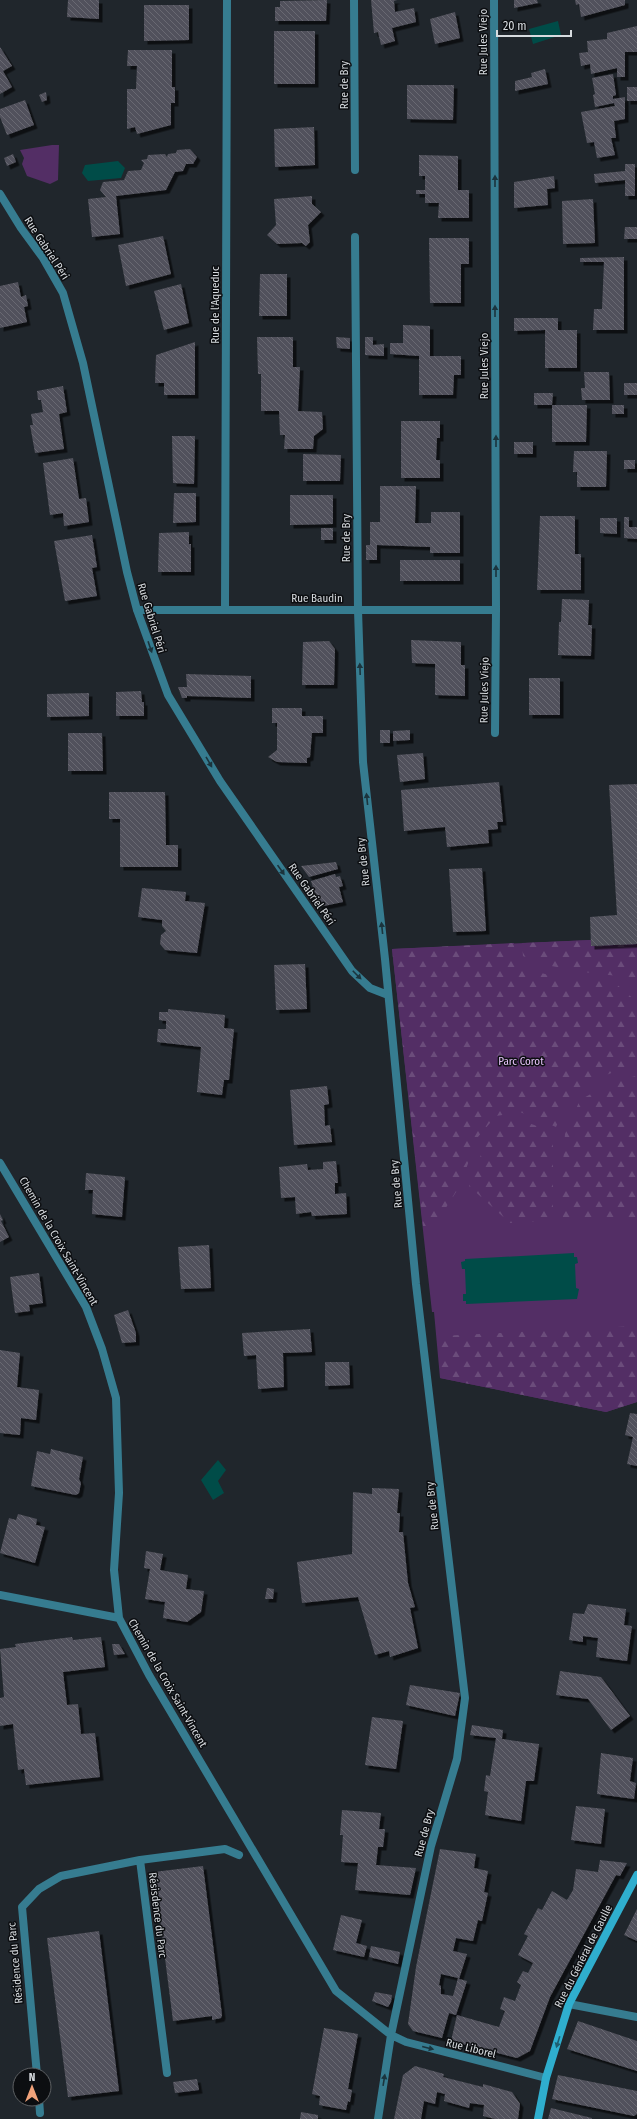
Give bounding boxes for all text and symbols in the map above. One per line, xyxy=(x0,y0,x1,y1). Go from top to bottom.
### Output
street label: Rue Jules Viejo xyxy=(477,9,490,75)
scale bar xyxy=(497,12,571,38)
text: 20 m xyxy=(503,19,527,33)
street label: Rue de Bry xyxy=(338,61,351,109)
one-way arrow xyxy=(492,174,498,187)
street label: Rue Gabriel Péri xyxy=(21,214,72,282)
street label: Rue de l'Aqueduc xyxy=(209,266,222,344)
one-way arrow xyxy=(492,304,498,317)
street label: Rue Jules Viejo xyxy=(478,333,491,399)
one-way arrow xyxy=(493,434,499,447)
street label: Rue de Bry xyxy=(340,514,353,562)
one-way arrow xyxy=(493,564,499,577)
street label: Rue Gabriel Péri xyxy=(135,582,168,655)
street label: Rue Baudin xyxy=(291,592,343,605)
one-way arrow xyxy=(147,641,153,653)
street label: Rue Jules Viejo xyxy=(477,656,492,723)
one-way arrow xyxy=(356,663,363,675)
one-way arrow xyxy=(205,756,212,768)
one-way arrow xyxy=(364,793,370,805)
street label: Rue de Bry xyxy=(354,837,372,887)
street label: Rue Gabriel Péri xyxy=(286,861,338,928)
one-way arrow xyxy=(277,864,285,875)
one-way arrow xyxy=(378,922,385,934)
one-way arrow xyxy=(352,971,362,980)
park label: Parc Corot xyxy=(498,1055,544,1068)
street label: Rue de Bry xyxy=(388,1159,405,1209)
street label: Chemin de la Croix Saint-Vincent xyxy=(16,1175,101,1308)
street label: Rue de Bry xyxy=(423,1481,441,1531)
street label: Chemin de la Croix Saint-Vincent xyxy=(125,1617,210,1750)
street label: Rue de Bry xyxy=(412,1808,437,1858)
street label: Résisdence du Parc xyxy=(146,1872,169,1959)
street label: Rue du Général de Gaulle xyxy=(552,1903,615,2010)
street label: Résidence du Parc xyxy=(5,1922,26,2004)
street label: Rue Liborel xyxy=(445,2036,497,2061)
one-way arrow xyxy=(555,2036,561,2048)
one-way arrow xyxy=(422,2045,434,2051)
north arrow xyxy=(12,2067,52,2107)
text: N xyxy=(29,2071,35,2084)
one-way arrow xyxy=(381,2074,387,2087)

